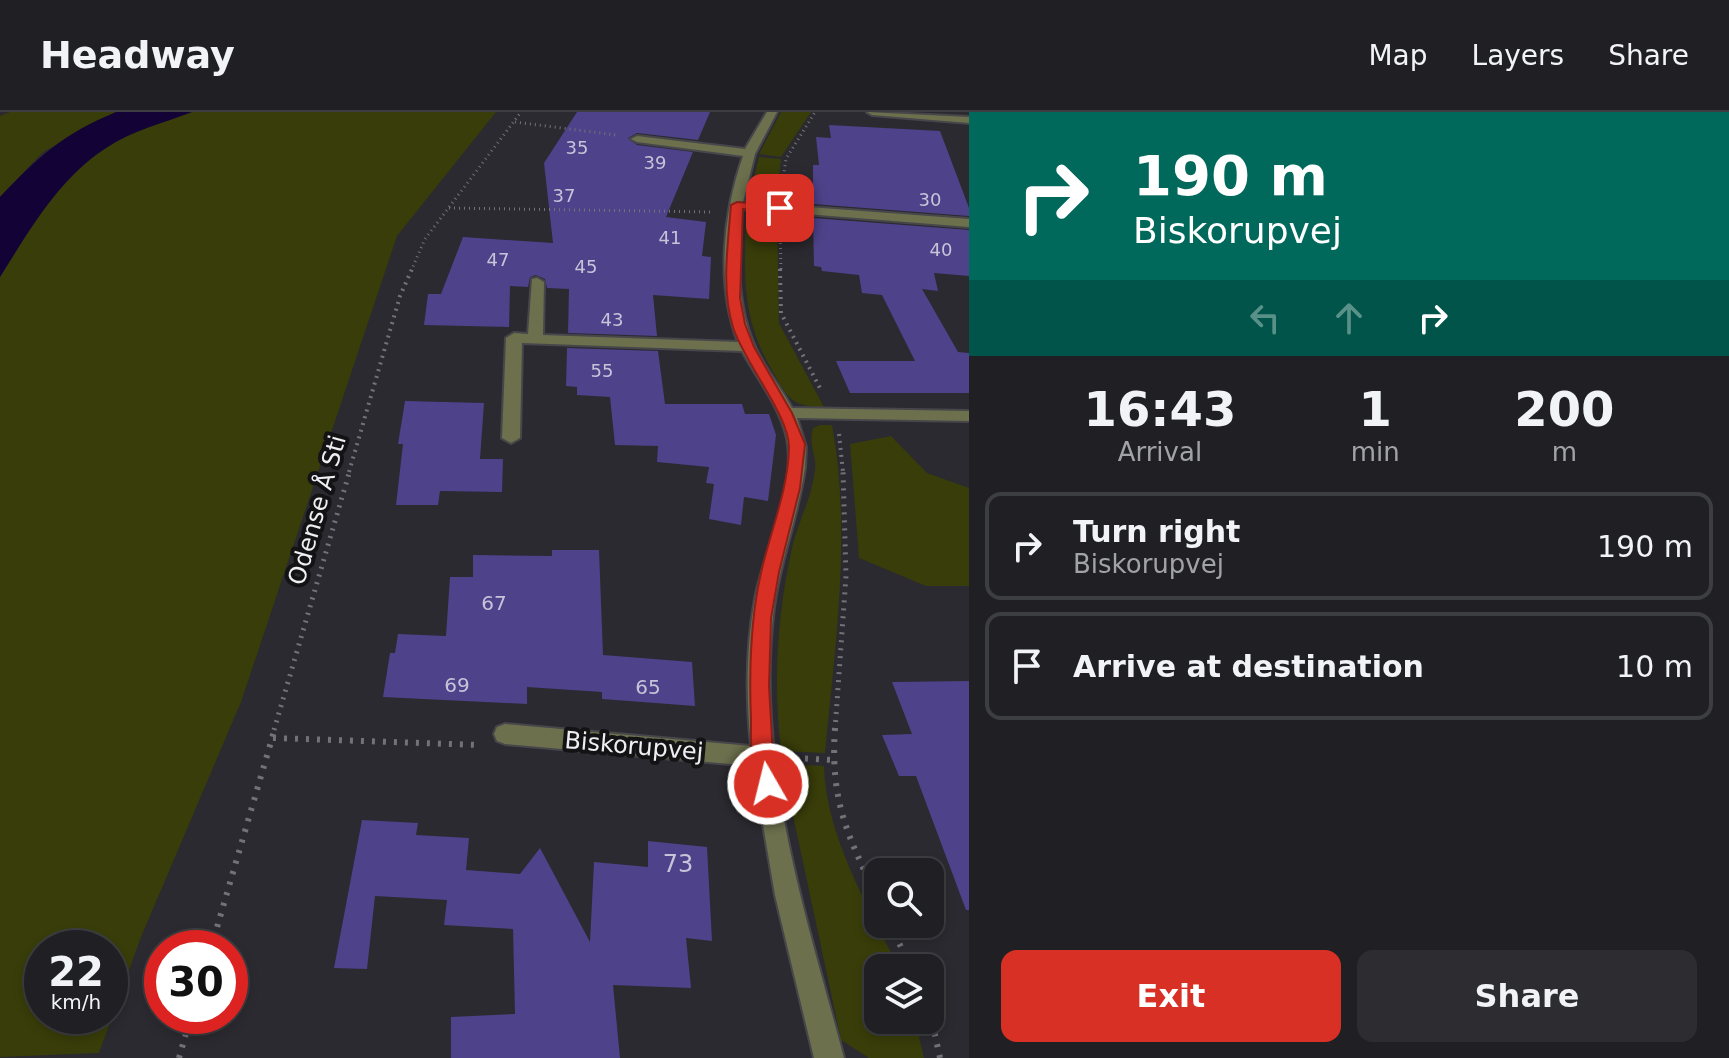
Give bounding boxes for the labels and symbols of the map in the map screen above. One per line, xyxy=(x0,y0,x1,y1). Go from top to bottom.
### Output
house number: 35 xyxy=(566,137,588,158)
house number: 39 xyxy=(644,152,666,173)
pin xyxy=(746,174,814,242)
house number: 37 xyxy=(553,185,575,206)
house number: 30 xyxy=(919,189,941,210)
house number: 41 xyxy=(659,227,681,248)
house number: 40 xyxy=(930,239,952,260)
house number: 47 xyxy=(487,249,509,270)
house number: 45 xyxy=(575,256,597,277)
house number: 43 xyxy=(601,309,623,330)
house number: 55 xyxy=(591,360,613,381)
street label: Odense Å Sti xyxy=(281,432,352,588)
house number: 67 xyxy=(481,591,507,615)
house number: 69 xyxy=(444,673,470,697)
house number: 65 xyxy=(635,675,661,699)
street label: Biskorupvej xyxy=(563,726,705,766)
position arrow xyxy=(726,742,810,826)
house number: 73 xyxy=(663,850,693,878)
speed limit sign: 30 xyxy=(144,930,248,1034)

